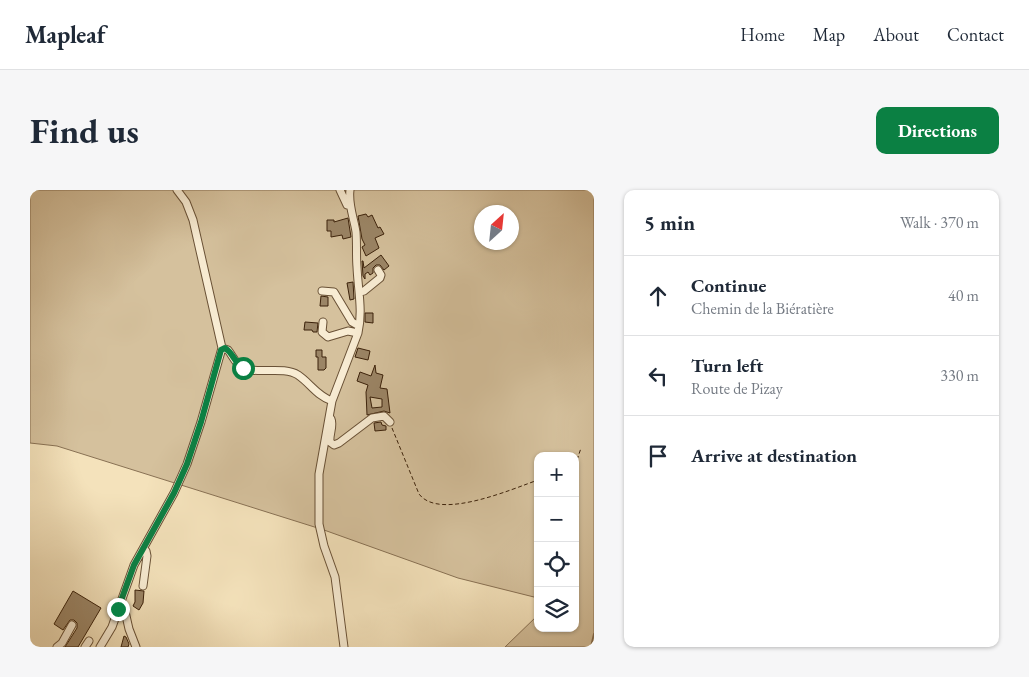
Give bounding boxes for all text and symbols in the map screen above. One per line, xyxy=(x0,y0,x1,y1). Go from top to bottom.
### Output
text: Mapleaf xyxy=(25,19,106,50)
text: Home xyxy=(740,23,785,46)
text: Map xyxy=(813,23,845,46)
text: About xyxy=(873,23,919,46)
text: Contact xyxy=(947,23,1004,46)
button: Directions xyxy=(876,107,999,154)
text: Find us xyxy=(30,108,139,153)
north arrow xyxy=(474,205,519,250)
text: 5 min xyxy=(644,209,695,236)
text: Walk · 370 m xyxy=(900,212,979,233)
text: Continue xyxy=(691,273,766,298)
icon: ahead xyxy=(644,282,672,310)
text: 40 m xyxy=(948,285,979,306)
text: Chemin de la Biératière xyxy=(691,298,834,319)
text: Turn left xyxy=(691,353,763,378)
route start xyxy=(232,357,255,380)
icon: left xyxy=(644,362,672,390)
text: 330 m xyxy=(940,365,979,386)
text: Route de Pizay xyxy=(691,378,783,399)
icon: arrive xyxy=(644,442,672,470)
text: Arrive at destination xyxy=(691,443,857,468)
map controls xyxy=(534,452,579,632)
button: + xyxy=(534,452,579,497)
button: − xyxy=(534,497,579,542)
button: locate xyxy=(534,542,579,587)
button: layers xyxy=(534,587,579,632)
route end xyxy=(107,598,130,621)

